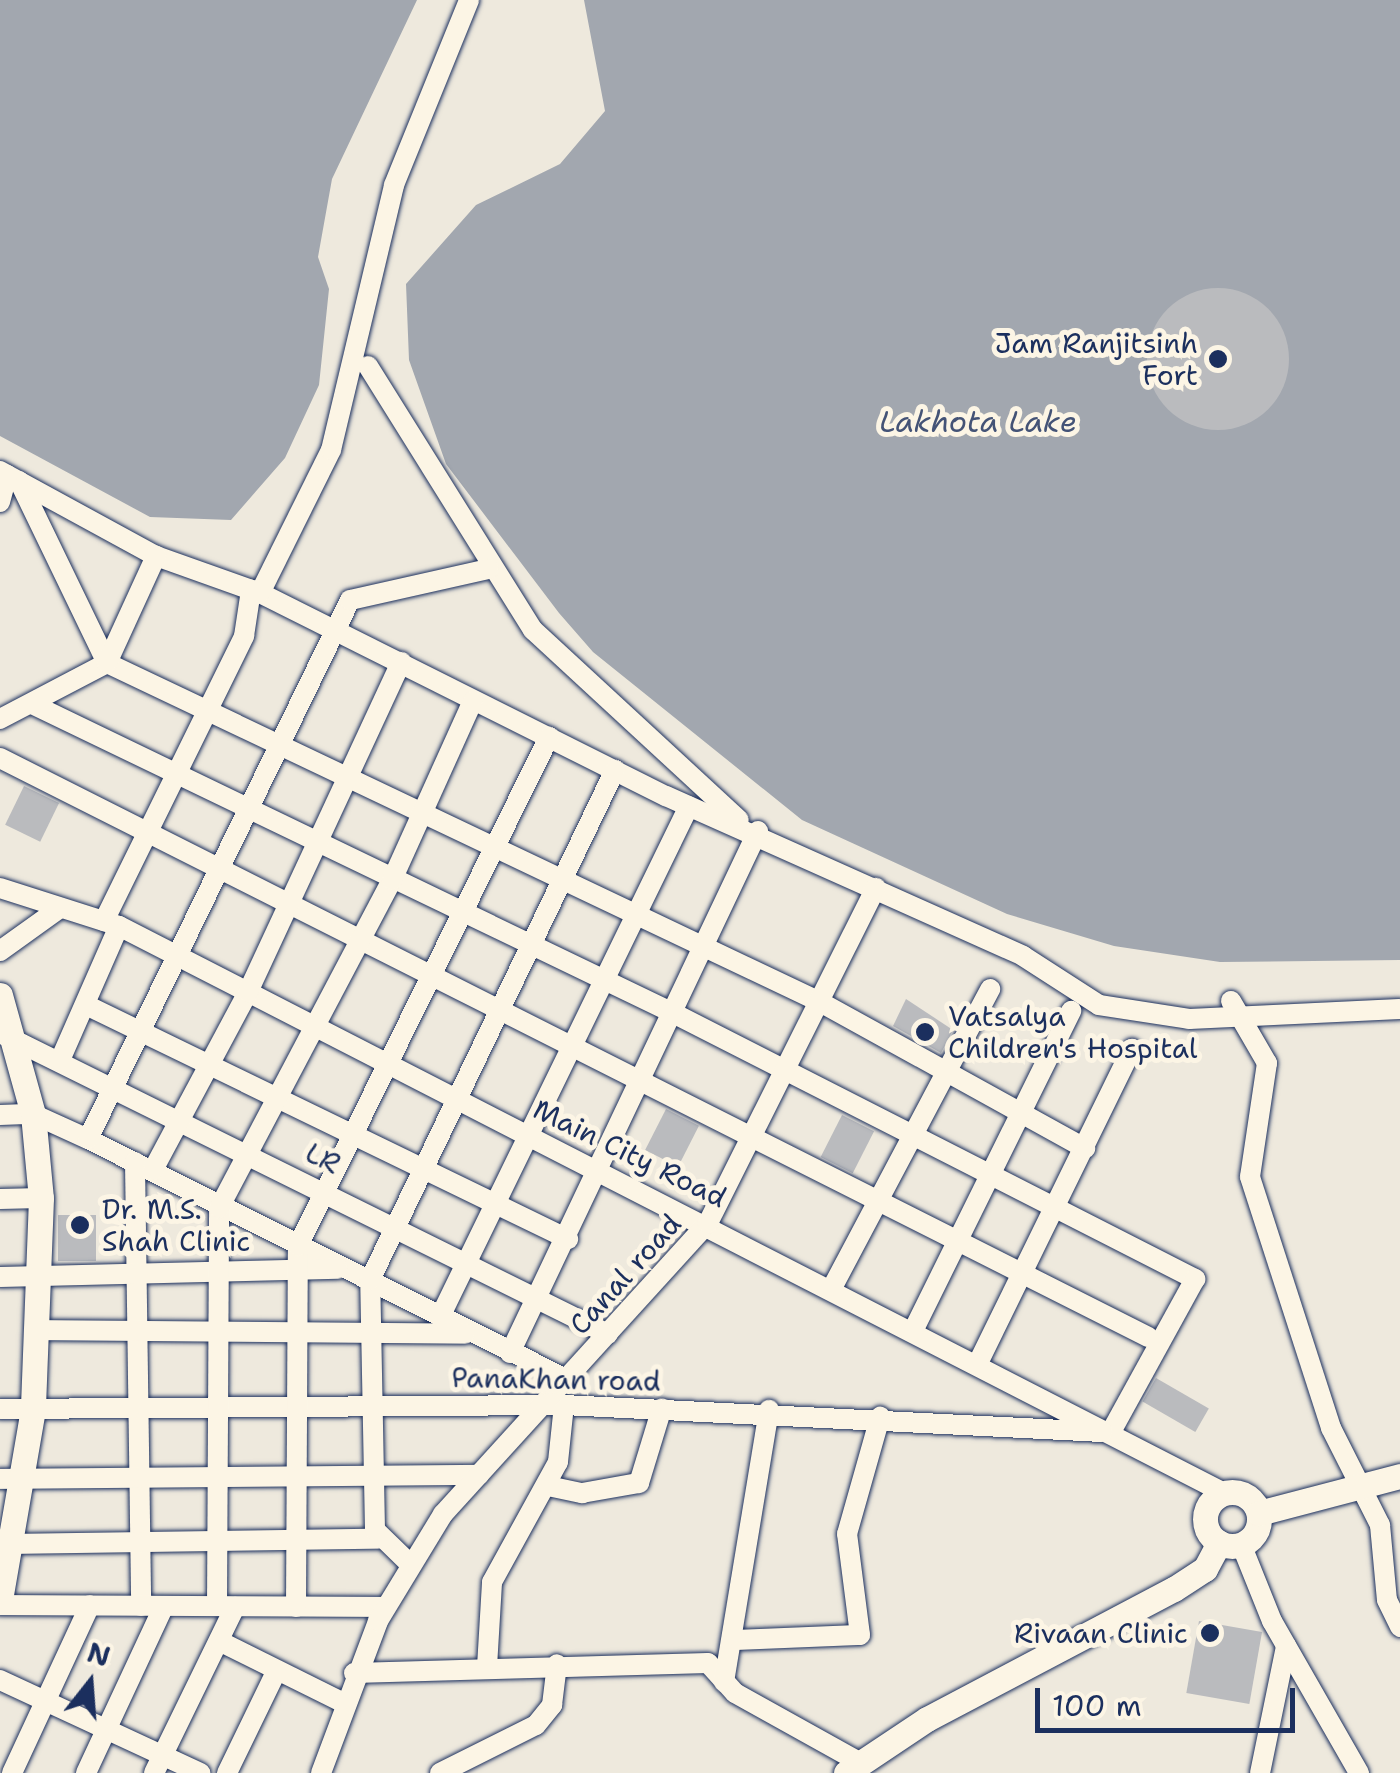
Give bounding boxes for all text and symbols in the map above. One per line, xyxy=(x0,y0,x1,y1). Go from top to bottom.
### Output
place label: Jam Ranjitsinh Fort xyxy=(995,326,1198,392)
marker: Jam Ranjitsinh Fort xyxy=(1207,348,1229,370)
water label: Lakhota Lake xyxy=(879,404,1077,440)
place label: Vatsalya Children's Hospital xyxy=(948,999,1198,1065)
marker: Vatsalya Children's Hospital xyxy=(912,1019,938,1045)
street label: Main City Road xyxy=(528,1092,732,1214)
street label: LR xyxy=(300,1135,346,1181)
place label: Dr. M.S. Shah Clinic xyxy=(102,1192,250,1258)
street label: Canal road xyxy=(562,1207,688,1341)
marker: Dr. M.S. Shah Clinic xyxy=(67,1212,93,1238)
street label: PanaKhan road xyxy=(451,1360,661,1398)
place label: Rivaan Clinic xyxy=(1014,1616,1188,1650)
marker: Rivaan Clinic xyxy=(1197,1620,1223,1646)
north arrow xyxy=(40,1633,140,1733)
text: N xyxy=(83,1633,115,1676)
scale bar xyxy=(1040,1668,1300,1730)
text: 100 m xyxy=(1052,1685,1142,1726)

